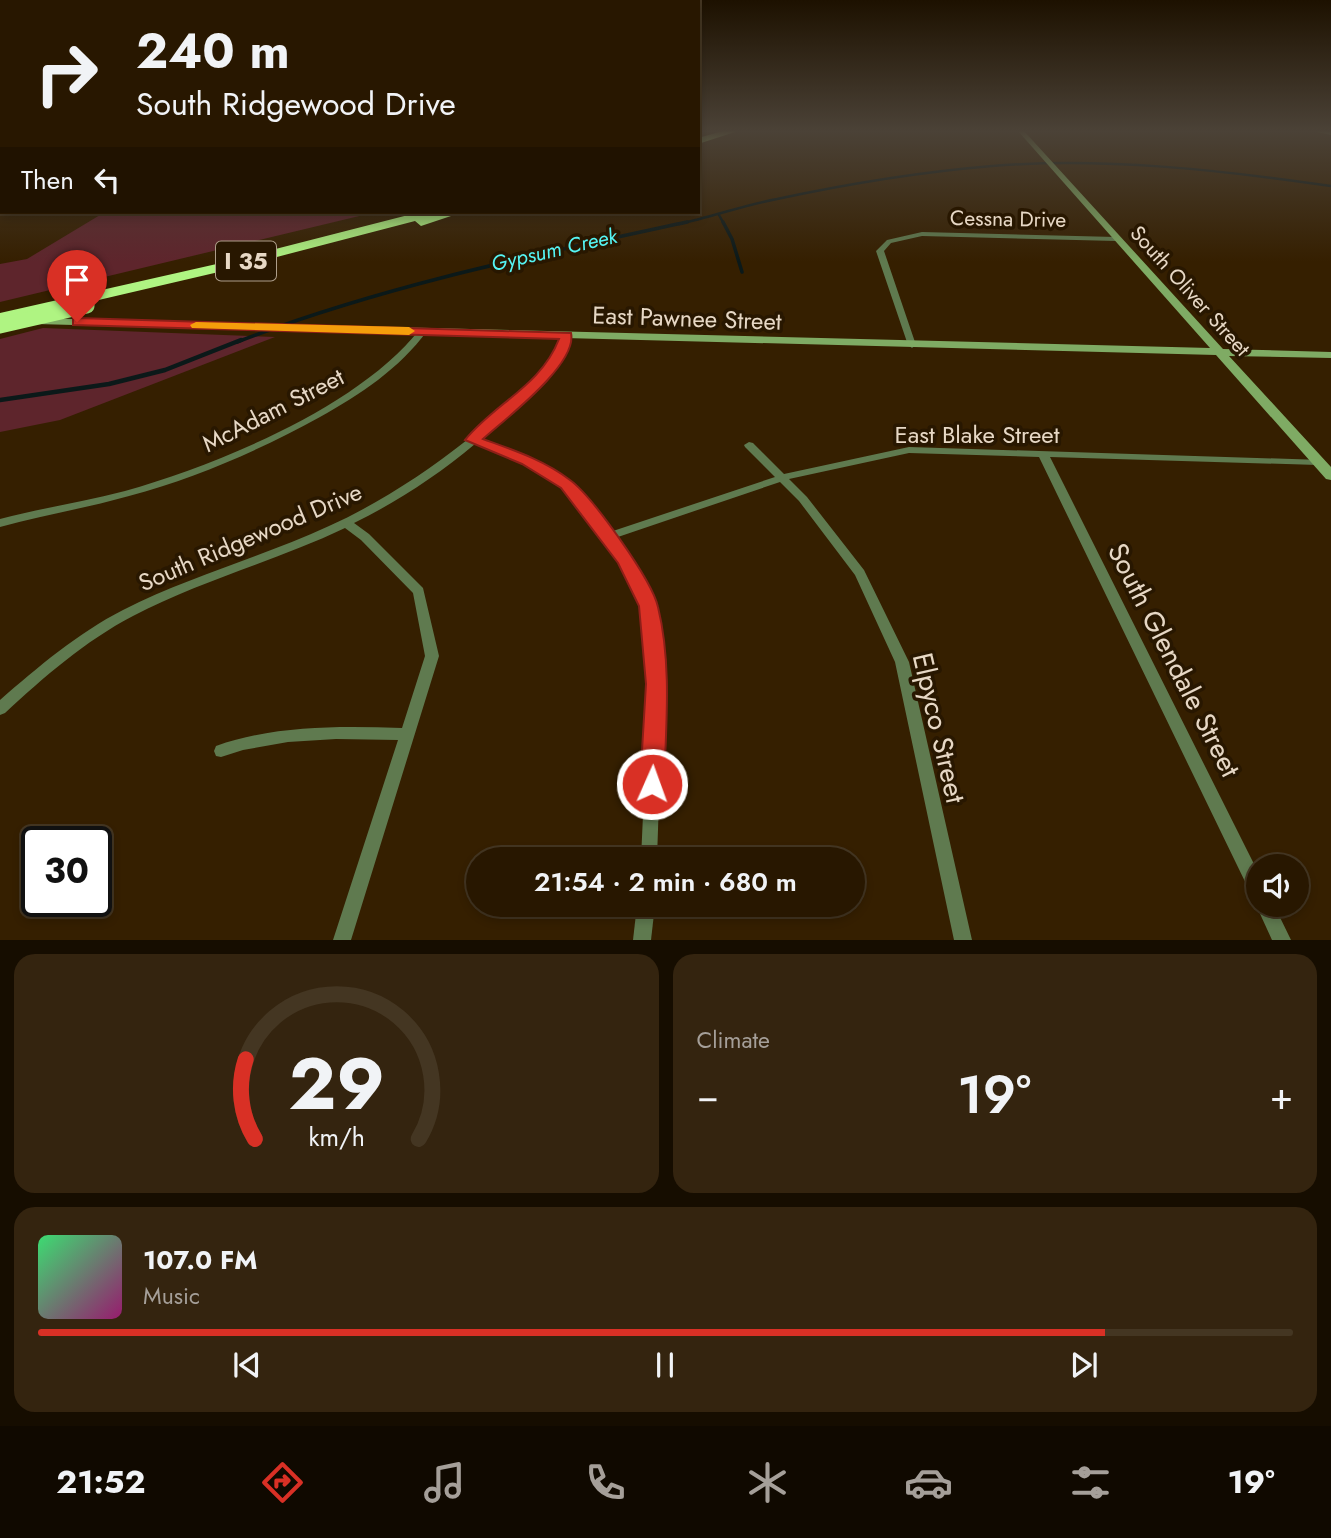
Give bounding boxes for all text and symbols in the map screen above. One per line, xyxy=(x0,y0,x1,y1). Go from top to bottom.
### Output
text: 240 m xyxy=(136,16,290,86)
icon: right xyxy=(21,28,112,119)
text: South Ridgewood Drive xyxy=(136,81,456,127)
text: Then xyxy=(21,161,74,199)
icon: left xyxy=(88,161,126,199)
street label: Cessna Drive xyxy=(950,203,1067,235)
street label: South Oliver Street xyxy=(1123,219,1257,363)
water label: Gypsum Creek xyxy=(488,221,621,279)
road number: I 35 xyxy=(216,242,276,280)
pin xyxy=(47,250,107,322)
icon: arrive xyxy=(58,261,96,299)
street label: East Pawnee Street xyxy=(592,297,782,339)
street label: McAdam Street xyxy=(196,359,350,461)
street label: East Blake Street xyxy=(895,417,1060,452)
street label: South Ridgewood Drive xyxy=(133,474,367,600)
street label: South Glendale Street xyxy=(1097,536,1251,784)
street label: Elpyco Street xyxy=(902,649,976,807)
position arrow xyxy=(615,747,689,821)
speed limit sign: 30 xyxy=(21,826,112,917)
map controls xyxy=(1246,854,1309,917)
button: sound xyxy=(1246,854,1309,917)
text: 21:54 · 2 min · 680 m xyxy=(534,863,797,901)
text: Climate xyxy=(697,1023,770,1057)
text: 29 xyxy=(288,1032,384,1137)
text: 19° xyxy=(957,1057,1031,1133)
text: − xyxy=(697,1068,719,1123)
text: + xyxy=(1270,1068,1293,1123)
text: km/h xyxy=(308,1119,365,1155)
text: 107.0 FM xyxy=(143,1241,257,1279)
text: Music xyxy=(143,1279,200,1313)
icon: previous xyxy=(228,1346,266,1384)
icon: pause xyxy=(646,1346,684,1384)
icon: next xyxy=(1065,1346,1103,1384)
icon: directions xyxy=(258,1458,307,1507)
icon: music xyxy=(420,1458,469,1507)
icon: phone xyxy=(581,1458,630,1507)
icon: climate xyxy=(743,1458,792,1507)
icon: car xyxy=(904,1458,953,1507)
icon: filters xyxy=(1066,1458,1115,1507)
text: 21:52 xyxy=(56,1459,146,1505)
text: 19° xyxy=(1227,1459,1275,1505)

